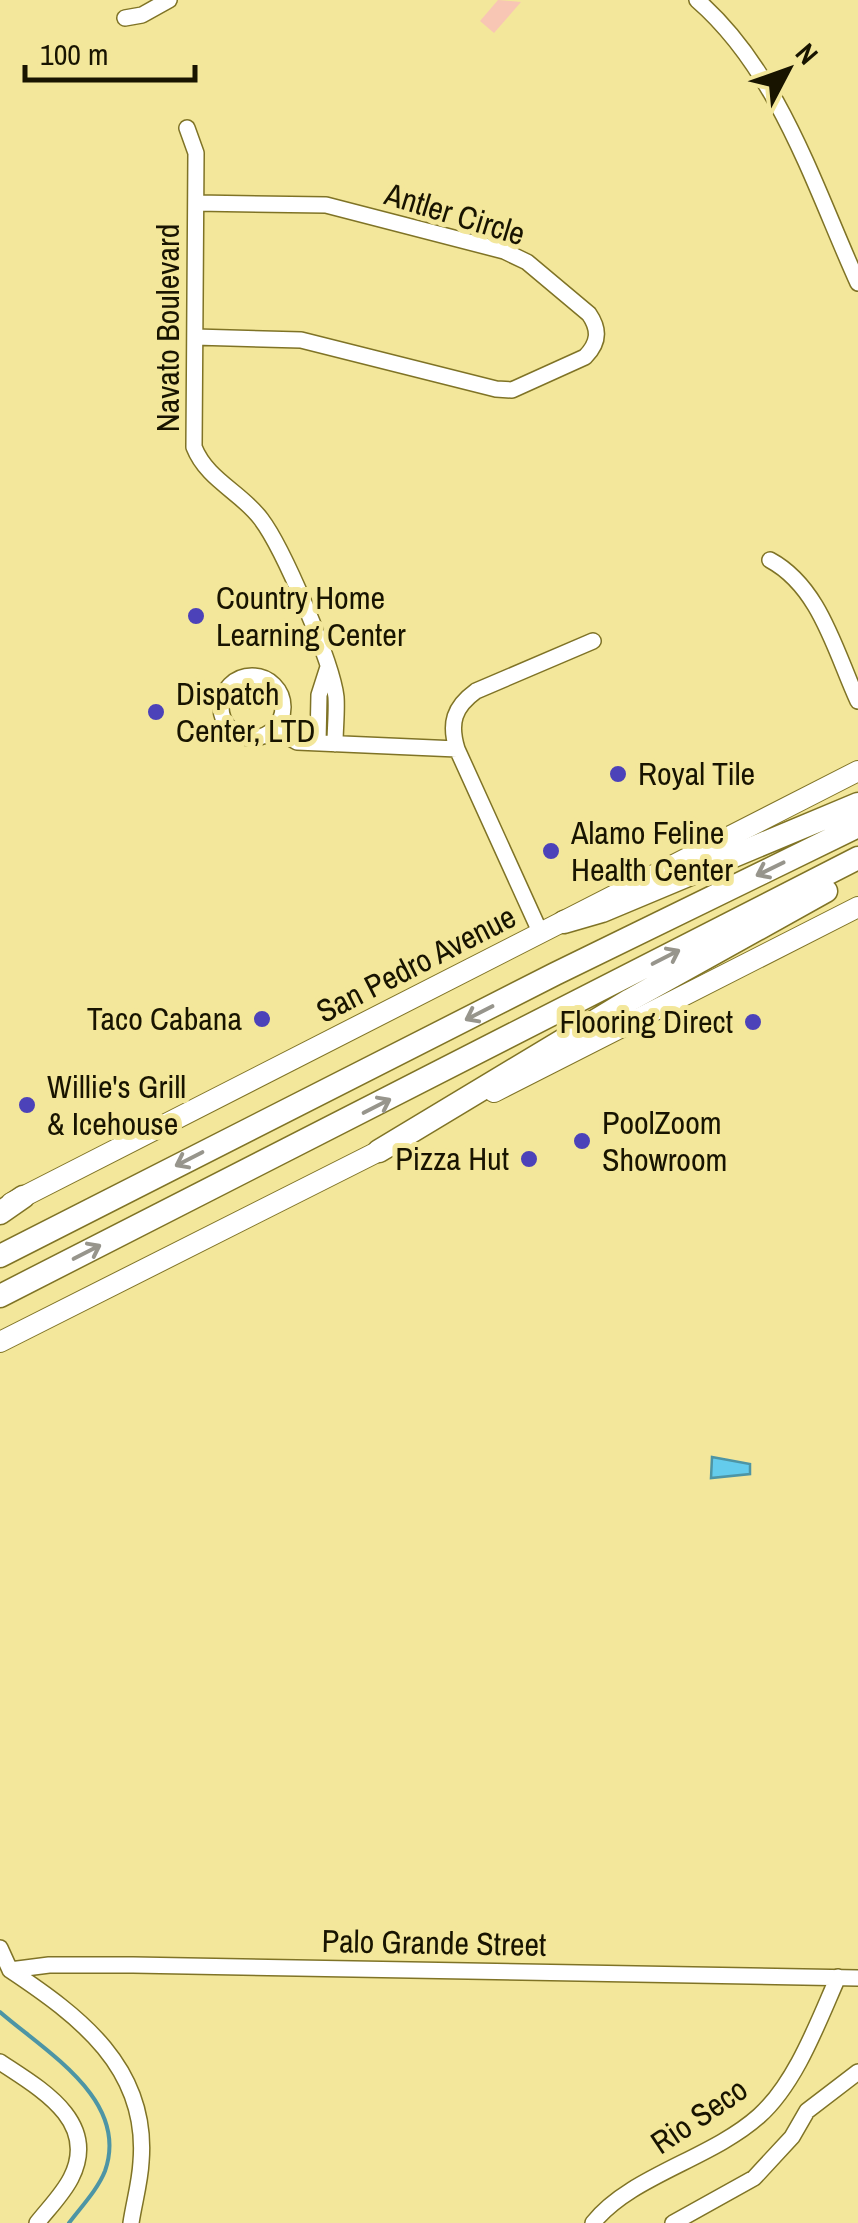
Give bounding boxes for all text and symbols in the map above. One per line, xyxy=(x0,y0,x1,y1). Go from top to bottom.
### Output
scale bar xyxy=(25,20,195,82)
north arrow xyxy=(738,20,838,120)
text: 100 m xyxy=(40,34,108,74)
text: N xyxy=(787,35,827,72)
street label: Antler Circle xyxy=(379,172,530,255)
street label: Navato Boulevard xyxy=(146,224,189,432)
place label: Country Home Learning Center xyxy=(216,576,406,656)
marker: Country Home Learning Center xyxy=(185,605,207,627)
place label: Dispatch Center, LTD xyxy=(176,672,316,752)
marker: Dispatch Center, LTD xyxy=(145,701,167,723)
place label: Royal Tile xyxy=(638,752,755,795)
marker: Royal Tile xyxy=(607,763,629,785)
place label: Alamo Feline Health Center xyxy=(570,811,733,891)
marker: Alamo Feline Health Center xyxy=(540,840,562,862)
one-way arrow xyxy=(756,860,786,879)
street label: San Pedro Avenue xyxy=(309,895,523,1032)
one-way arrow xyxy=(651,947,681,966)
place label: Taco Cabana xyxy=(87,997,242,1040)
place label: Flooring Direct xyxy=(559,1000,733,1043)
one-way arrow xyxy=(465,1004,495,1023)
marker: Taco Cabana xyxy=(251,1008,273,1030)
marker: Flooring Direct xyxy=(742,1011,764,1033)
place label: Willie's Grill & Icehouse xyxy=(47,1065,186,1145)
marker: Willie's Grill & Icehouse xyxy=(16,1094,38,1116)
one-way arrow xyxy=(362,1095,392,1115)
place label: PoolZoom Showroom xyxy=(602,1101,727,1181)
marker: PoolZoom Showroom xyxy=(571,1130,593,1152)
place label: Pizza Hut xyxy=(395,1137,509,1180)
marker: Pizza Hut xyxy=(518,1148,540,1170)
one-way arrow xyxy=(175,1150,204,1169)
one-way arrow xyxy=(72,1242,101,1261)
street label: Palo Grande Street xyxy=(321,1919,547,1966)
street label: Rio Seco xyxy=(642,2068,755,2164)

